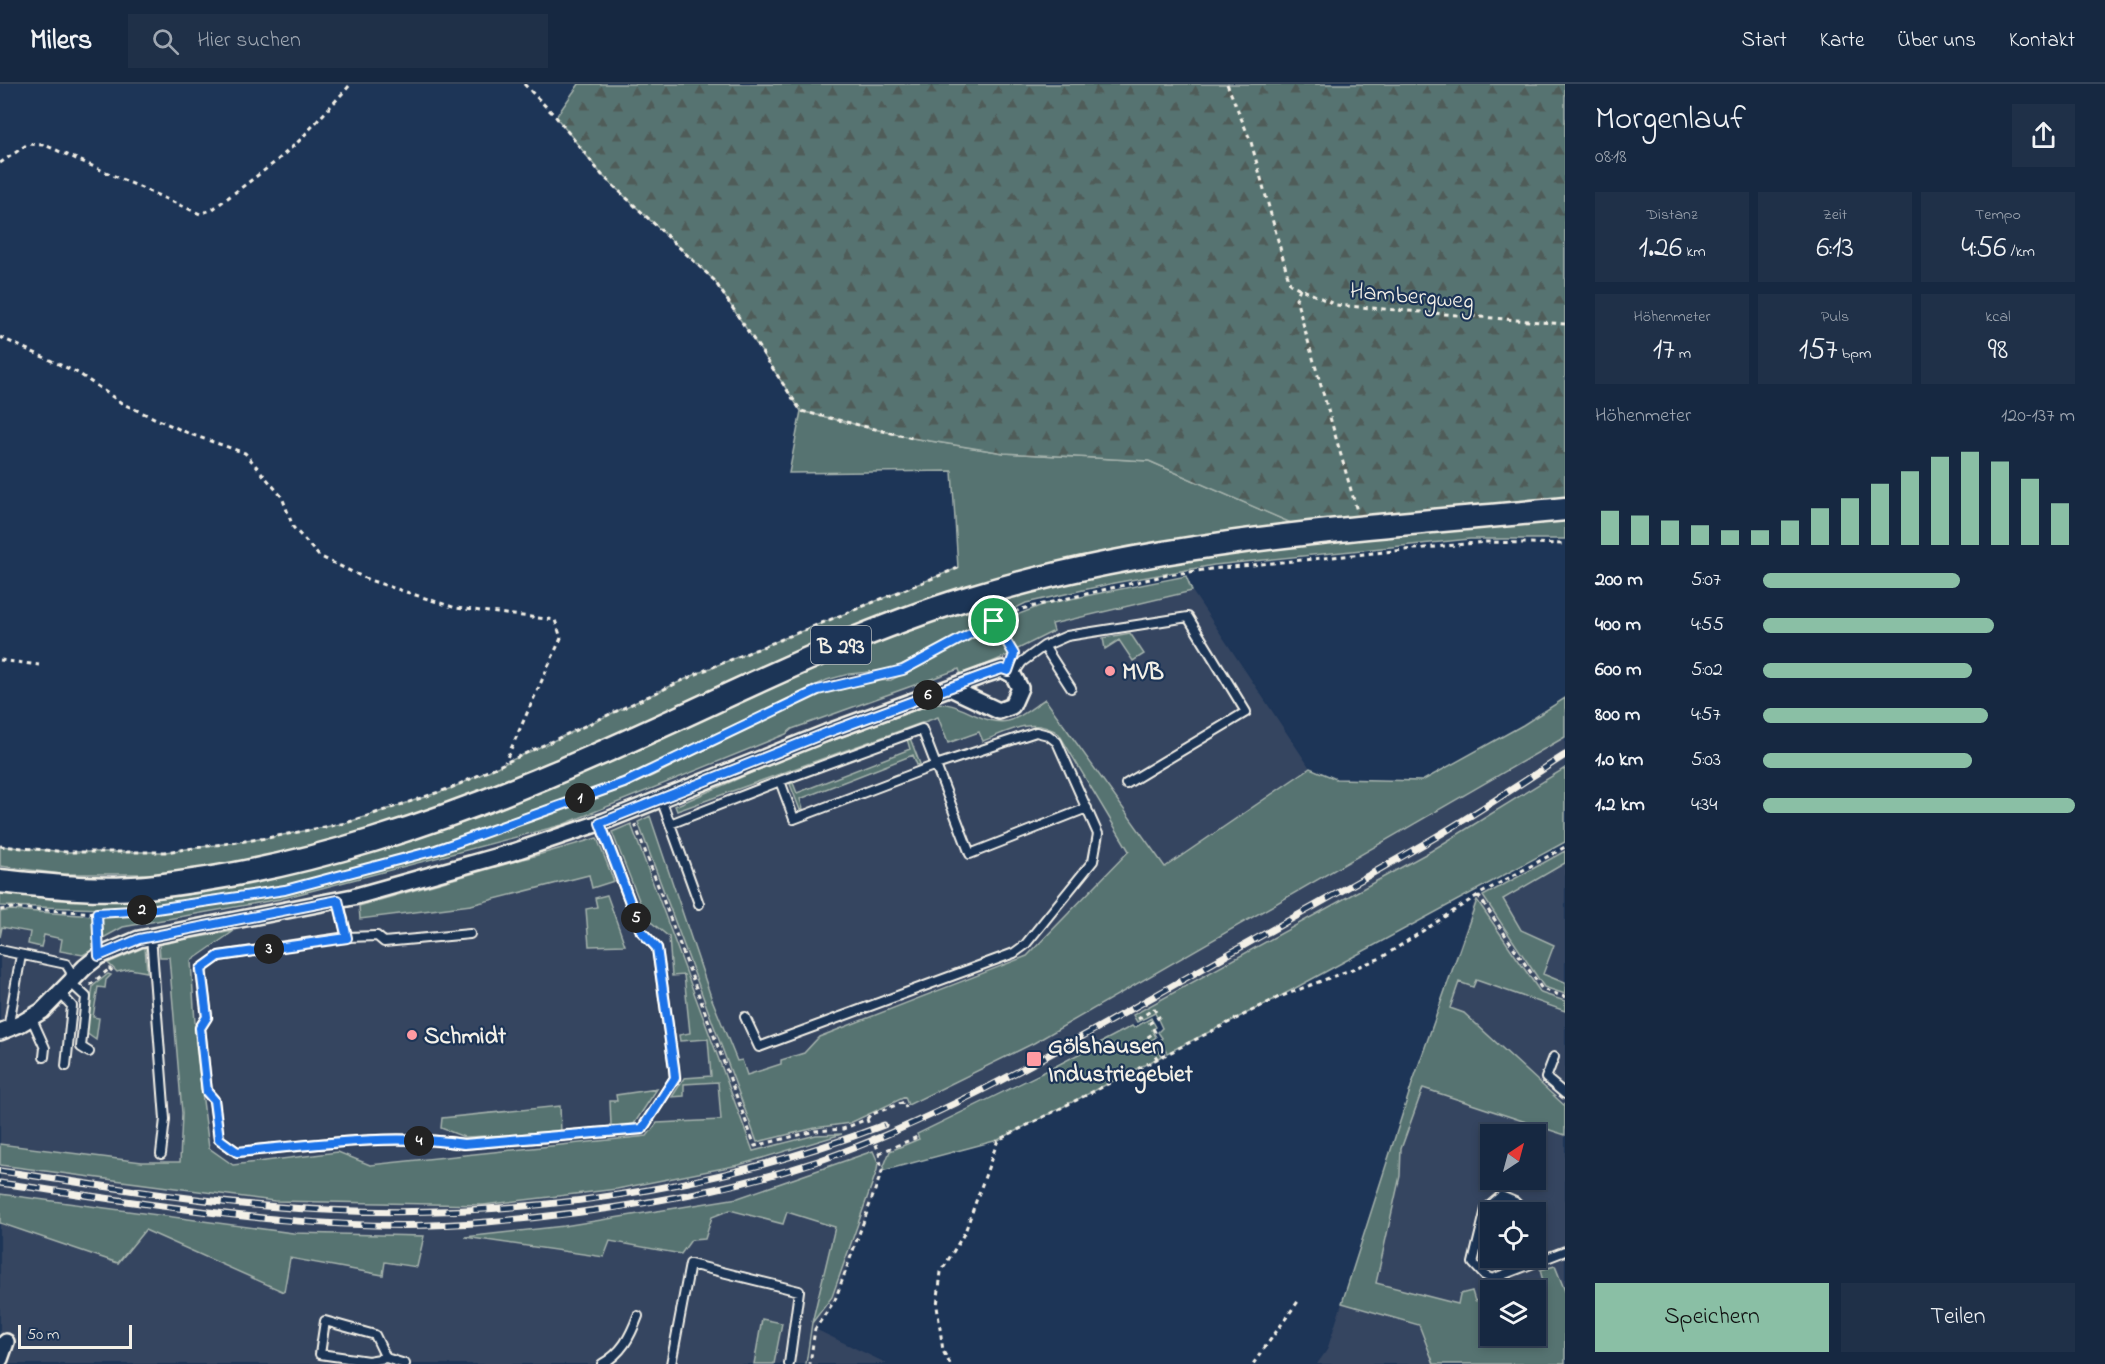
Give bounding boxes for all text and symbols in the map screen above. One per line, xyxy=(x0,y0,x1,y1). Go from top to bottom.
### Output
search box xyxy=(128,14,548,68)
text: Milers xyxy=(30,21,92,62)
icon: search xyxy=(149,25,182,58)
text: Hier suchen xyxy=(197,25,301,57)
text: Start xyxy=(1741,26,1787,56)
text: Karte xyxy=(1820,26,1864,56)
text: Über uns xyxy=(1897,26,1976,56)
text: Kontakt xyxy=(2009,26,2075,56)
text: Morgenlauf xyxy=(1595,96,1746,144)
button: share xyxy=(2012,104,2075,167)
text: 08:18 xyxy=(1595,143,1627,172)
text: Distanz xyxy=(1646,203,1698,227)
text: Zeit xyxy=(1823,203,1847,227)
text: Tempo xyxy=(1975,203,2021,227)
text: 1.26 xyxy=(1638,227,1682,271)
text: 6:13 xyxy=(1816,227,1854,271)
text: 4:56 xyxy=(1961,227,2006,271)
text: km xyxy=(1682,240,1706,264)
text: /km xyxy=(2006,240,2035,264)
street label: Hambergweg xyxy=(1348,275,1475,320)
text: Höhenmeter xyxy=(1634,305,1710,329)
text: Puls xyxy=(1821,305,1849,329)
text: kcal xyxy=(1985,305,2011,329)
text: 17 xyxy=(1653,329,1675,373)
text: 157 xyxy=(1799,329,1838,373)
text: 98 xyxy=(1988,329,2008,373)
text: m xyxy=(1675,342,1691,366)
text: bpm xyxy=(1838,342,1871,366)
text: Höhenmeter xyxy=(1595,402,1691,431)
text: 120–137 m xyxy=(2001,402,2075,431)
text: 200 m xyxy=(1595,566,1643,595)
text: 5:07 xyxy=(1691,566,1721,595)
pin xyxy=(968,595,1019,646)
icon: arrive xyxy=(977,604,1010,637)
text: 400 m xyxy=(1595,611,1641,640)
text: 4:55 xyxy=(1691,611,1724,640)
road number: B 293 xyxy=(811,626,871,664)
place label: MVB xyxy=(1122,656,1164,691)
text: 600 m xyxy=(1595,656,1642,685)
text: 5:02 xyxy=(1691,656,1723,685)
marker: MVB xyxy=(1103,664,1117,678)
pin: 6 xyxy=(913,680,943,710)
text: 6 xyxy=(924,683,932,707)
text: 800 m xyxy=(1595,701,1640,730)
text: 4:57 xyxy=(1691,701,1721,730)
text: 1.0 km xyxy=(1595,746,1643,775)
text: 5:03 xyxy=(1691,746,1721,775)
pin: 1 xyxy=(565,783,595,813)
text: 1 xyxy=(577,786,583,810)
text: 1.2 km xyxy=(1595,791,1645,820)
text: 4:34 xyxy=(1691,791,1717,820)
pin: 2 xyxy=(127,895,157,925)
text: 2 xyxy=(138,898,146,922)
pin: 5 xyxy=(621,903,651,933)
text: 5 xyxy=(631,906,641,930)
pin: 3 xyxy=(254,934,284,964)
text: 3 xyxy=(266,937,272,961)
place label: Schmidt xyxy=(424,1020,507,1055)
marker: Schmidt xyxy=(405,1028,419,1042)
place label: Gölshausen Industriegebiet xyxy=(1048,1030,1194,1094)
marker: Gölshausen Industriegebiet xyxy=(1025,1050,1043,1068)
north arrow xyxy=(1480,1124,1546,1190)
map controls xyxy=(1480,1124,1546,1346)
pin: 4 xyxy=(404,1126,434,1156)
text: 4 xyxy=(416,1129,422,1153)
button: locate xyxy=(1480,1202,1546,1268)
button: layers xyxy=(1480,1280,1546,1346)
button: Speichern xyxy=(1595,1283,1829,1352)
button: Teilen xyxy=(1841,1283,2075,1352)
scale bar xyxy=(18,1322,132,1350)
text: 50 m xyxy=(27,1323,59,1347)

